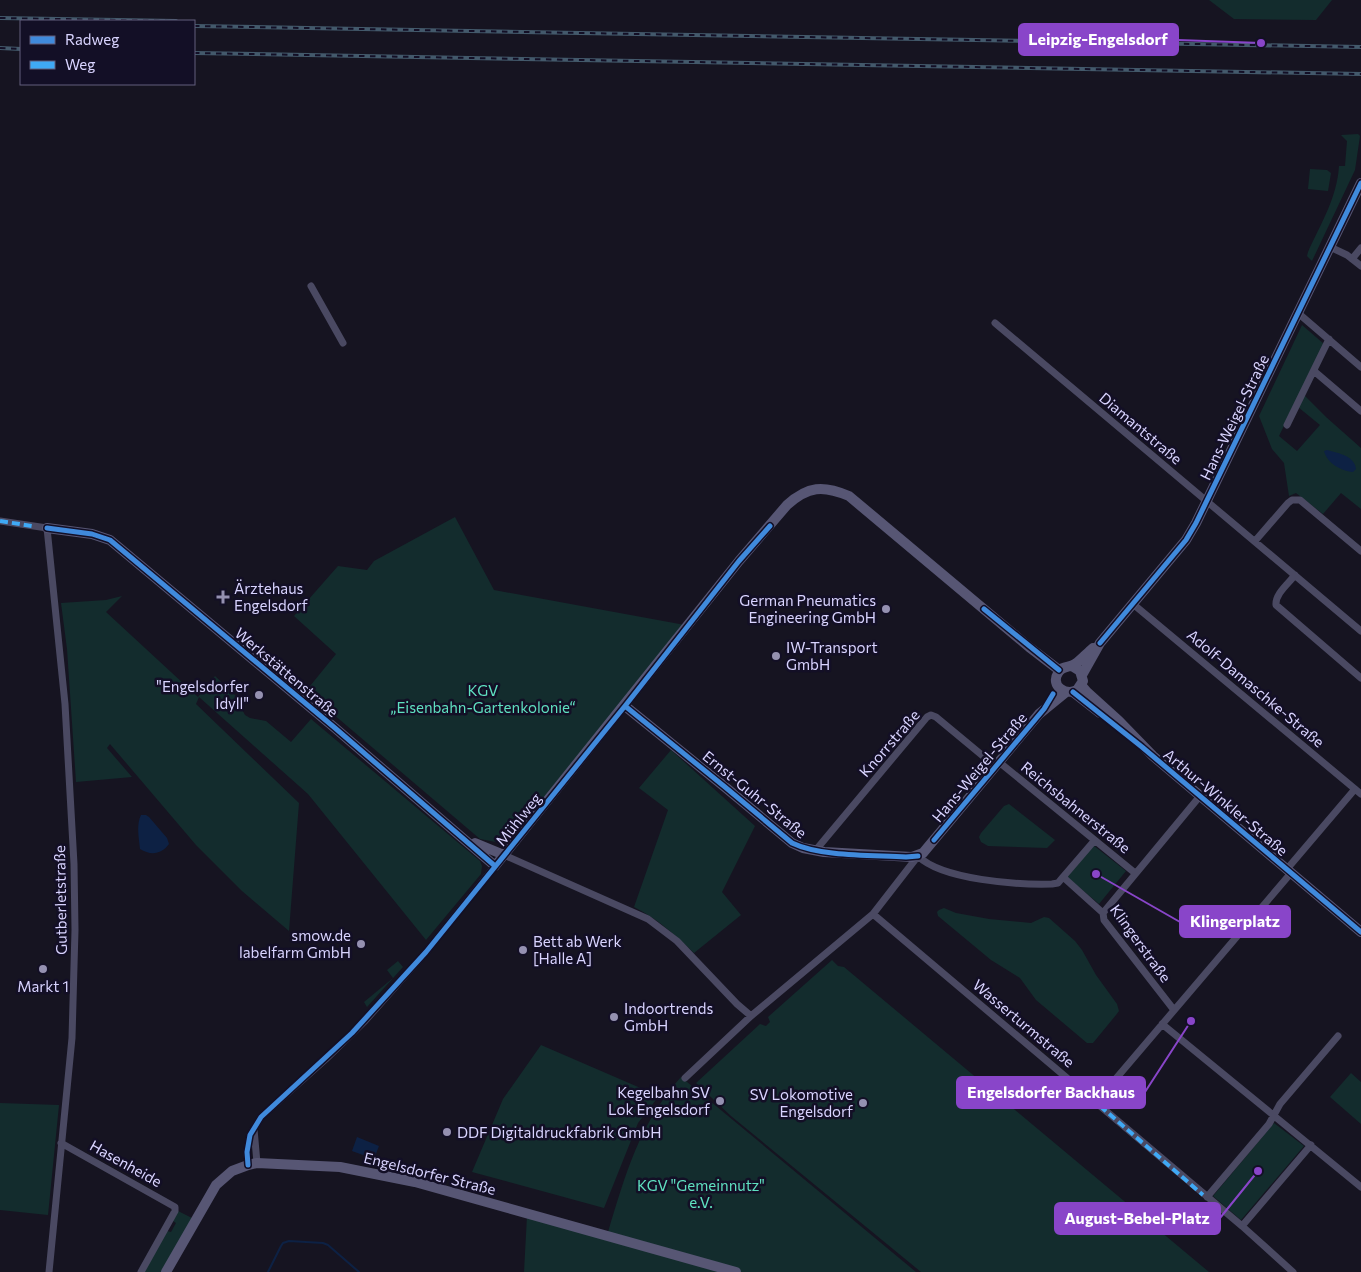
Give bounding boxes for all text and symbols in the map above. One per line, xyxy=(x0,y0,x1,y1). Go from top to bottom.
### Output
legend xyxy=(20,20,195,85)
callout: Leipzig-Engelsdorf xyxy=(1019,24,1178,55)
text: Leipzig-Engelsdorf xyxy=(1028,29,1168,48)
text: Radweg xyxy=(65,30,119,48)
text: Weg xyxy=(65,55,95,73)
street label: Hans-Weigel-Straße xyxy=(1196,351,1272,483)
street label: Diamantstraße xyxy=(1096,388,1186,468)
place label: Ärztehaus Engelsdorf xyxy=(234,579,308,614)
marker: Ärztehaus Engelsdorf xyxy=(216,590,230,604)
place label: German Pneumatics Engineering GmbH xyxy=(739,591,876,626)
marker: German Pneumatics Engineering GmbH xyxy=(880,603,892,615)
street label: Werkstättenstraße xyxy=(232,624,342,721)
street label: Adolf-Damaschke-Straße xyxy=(1184,625,1328,751)
place label: IW-Transport GmbH xyxy=(786,638,878,673)
marker: IW-Transport GmbH xyxy=(770,650,782,662)
place label: "Engelsdorfer Idyll" xyxy=(156,677,249,712)
park label: KGV „Eisenbahn-Gartenkolonie“ xyxy=(390,681,576,716)
marker: "Engelsdorfer Idyll" xyxy=(253,689,265,701)
street label: Knorrstraße xyxy=(855,706,923,780)
street label: Hans-Weigel-Straße xyxy=(928,708,1030,825)
street label: Arthur-Winkler-Straße xyxy=(1160,745,1292,859)
street label: Ernst-Guhr-Straße xyxy=(699,747,811,841)
street label: Reichsbahnerstraße xyxy=(1018,757,1134,857)
street label: Mühlweg xyxy=(491,789,545,849)
street label: Gutberletstraße xyxy=(50,845,70,955)
street label: Klingerstraße xyxy=(1107,901,1175,985)
callout: Klingerplatz xyxy=(1180,906,1290,937)
text: Klingerplatz xyxy=(1190,911,1280,930)
place label: smow.de labelfarm GmbH xyxy=(239,926,351,961)
place label: Bett ab Werk [Halle A] xyxy=(533,932,622,967)
marker: smow.de labelfarm GmbH xyxy=(355,938,367,950)
marker: Bett ab Werk [Halle A] xyxy=(517,944,529,956)
marker: Markt 1 xyxy=(37,963,49,975)
street label: Wasserturmstraße xyxy=(970,975,1079,1071)
place label: Markt 1 xyxy=(17,977,69,995)
place label: Indoortrends GmbH xyxy=(624,999,713,1034)
marker: Indoortrends GmbH xyxy=(608,1011,620,1023)
callout: Engelsdorfer Backhaus xyxy=(957,1077,1145,1108)
text: Engelsdorfer Backhaus xyxy=(967,1082,1135,1101)
place label: Kegelbahn SV Lok Engelsdorf xyxy=(608,1083,710,1118)
place label: SV Lokomotive Engelsdorf xyxy=(750,1085,853,1120)
marker: Kegelbahn SV Lok Engelsdorf xyxy=(714,1095,726,1107)
marker: SV Lokomotive Engelsdorf xyxy=(857,1097,869,1109)
place label: DDF Digitaldruckfabrik GmbH xyxy=(457,1123,661,1141)
marker: DDF Digitaldruckfabrik GmbH xyxy=(441,1126,453,1138)
street label: Hasenheide xyxy=(87,1136,165,1190)
street label: Engelsdorfer Straße xyxy=(362,1148,498,1198)
park label: KGV "Gemeinnutz" e.V. xyxy=(637,1176,765,1211)
callout: August-Bebel-Platz xyxy=(1055,1203,1220,1234)
text: August-Bebel-Platz xyxy=(1064,1208,1210,1227)

